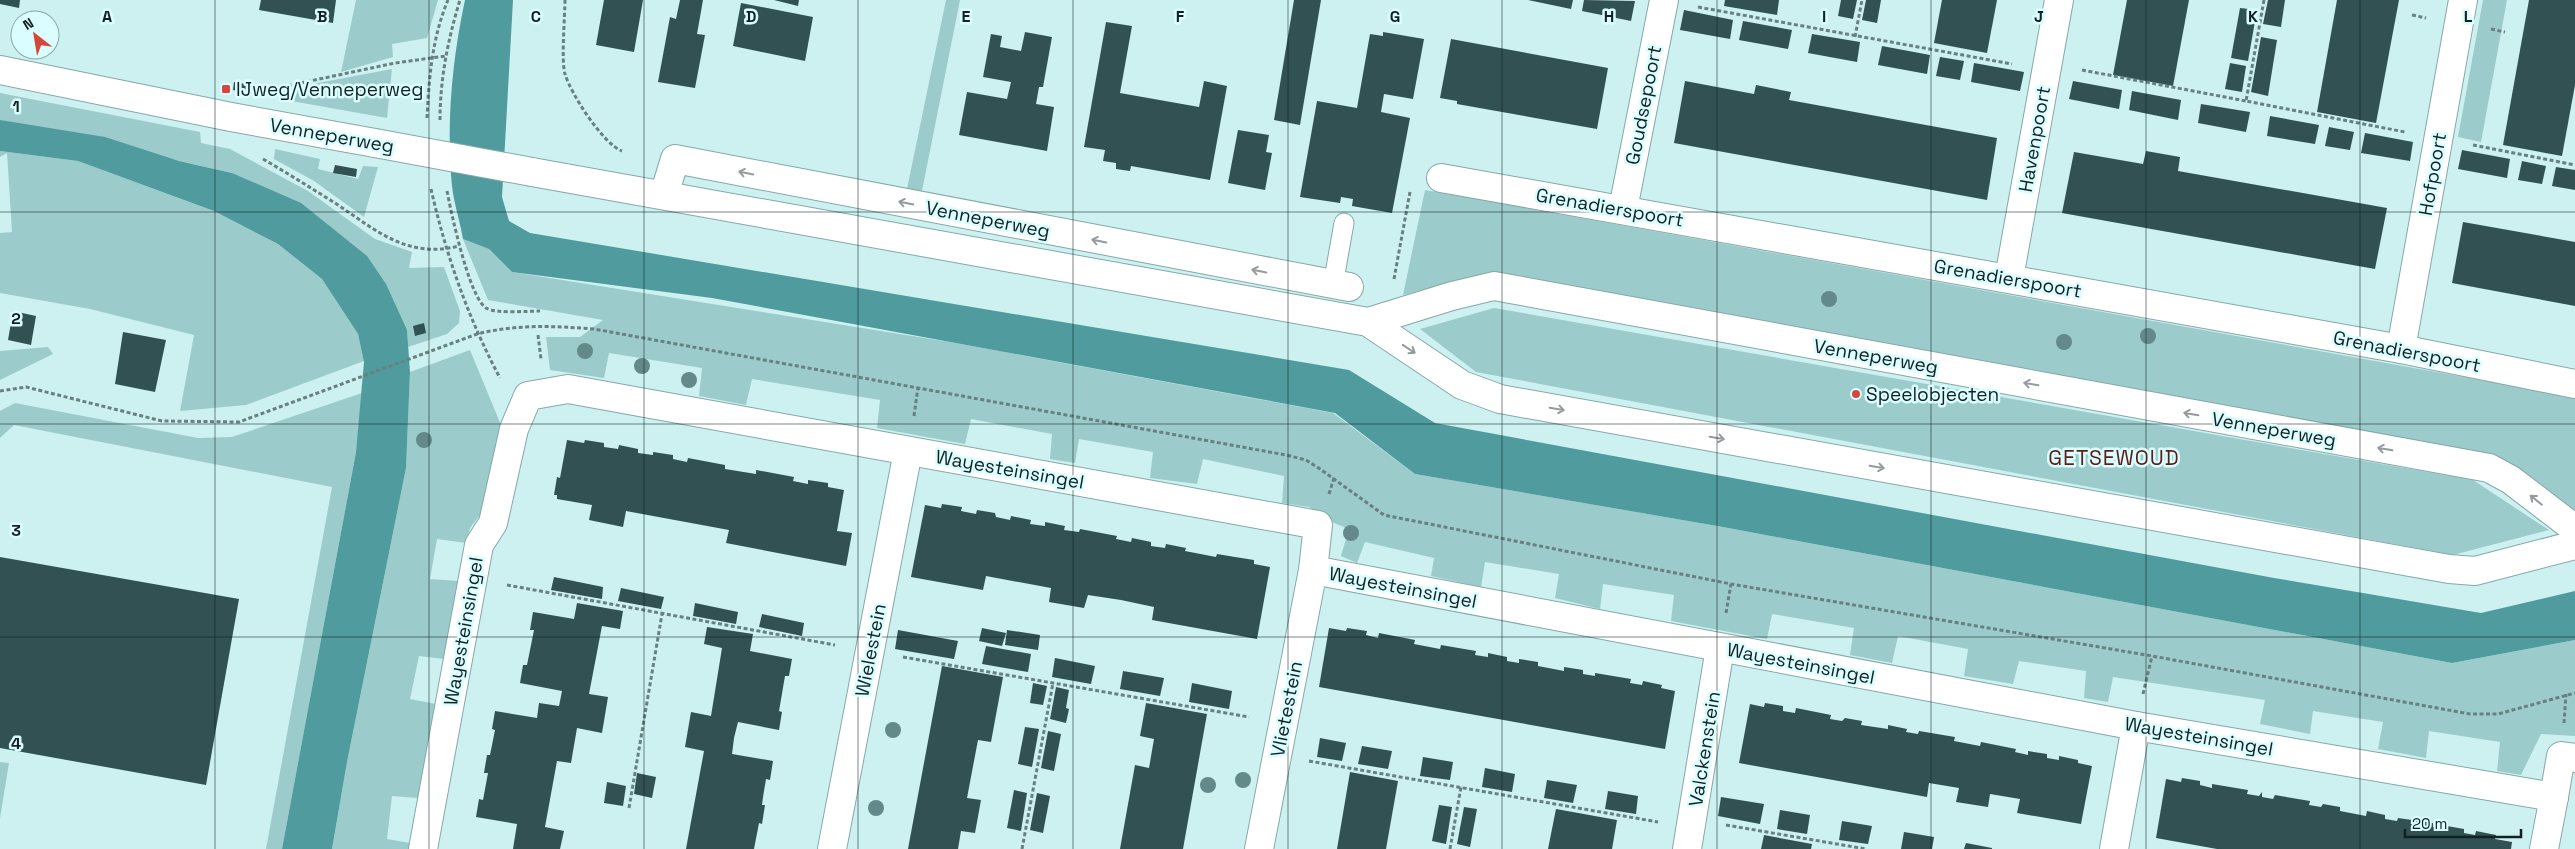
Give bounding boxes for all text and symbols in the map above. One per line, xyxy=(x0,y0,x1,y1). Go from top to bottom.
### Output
text: A xyxy=(102,6,112,27)
text: B xyxy=(317,6,327,27)
text: C xyxy=(531,6,541,27)
text: D xyxy=(746,6,756,27)
text: E xyxy=(962,6,971,27)
text: F xyxy=(1176,6,1185,27)
text: G xyxy=(1390,6,1400,27)
text: H xyxy=(1604,6,1614,27)
text: I xyxy=(1822,6,1826,27)
text: J xyxy=(2034,6,2044,27)
text: K xyxy=(2248,6,2258,27)
text: L xyxy=(2464,6,2473,27)
north arrow xyxy=(10,10,60,60)
text: N xyxy=(20,14,37,34)
street label: Goudsepoort xyxy=(1620,43,1667,167)
place label: IJweg/Venneperweg xyxy=(236,77,424,102)
marker: IJweg/Venneperweg xyxy=(220,83,232,95)
street label: Havenpoort xyxy=(2013,84,2056,194)
text: 1 xyxy=(12,96,20,117)
street label: Venneperweg xyxy=(268,112,396,159)
street label: Hofpoort xyxy=(2413,131,2452,218)
one-way arrow xyxy=(738,167,754,177)
street label: Grenadierspoort xyxy=(1534,182,1686,233)
street label: Venneperweg xyxy=(924,195,1052,244)
one-way arrow xyxy=(898,198,914,208)
one-way arrow xyxy=(1092,235,1108,245)
street label: Grenadierspoort xyxy=(1932,253,2084,304)
one-way arrow xyxy=(1251,266,1267,276)
text: 2 xyxy=(11,308,21,329)
street label: Grenadierspoort xyxy=(2331,325,2483,378)
street label: Venneperweg xyxy=(1812,333,1940,380)
one-way arrow xyxy=(1402,344,1416,354)
one-way arrow xyxy=(2024,379,2040,389)
place label: Speelobjecten xyxy=(1866,382,1999,407)
marker: Speelobjecten xyxy=(1850,388,1862,400)
one-way arrow xyxy=(1549,405,1565,414)
street label: Venneperweg xyxy=(2210,406,2338,453)
one-way arrow xyxy=(2183,408,2199,418)
one-way arrow xyxy=(1709,433,1725,443)
street label: Wayesteinsingel xyxy=(934,444,1086,495)
district label: GETSEWOUD xyxy=(2048,444,2180,471)
one-way arrow xyxy=(2378,444,2394,454)
one-way arrow xyxy=(1869,462,1885,472)
one-way arrow xyxy=(2530,495,2543,506)
text: 3 xyxy=(11,520,21,541)
street label: Wayesteinsingel xyxy=(438,555,489,707)
street label: Wayesteinsingel xyxy=(1327,561,1479,614)
street label: Wielestein xyxy=(849,601,892,699)
street label: Wayesteinsingel xyxy=(1725,637,1877,690)
street label: Vlietestein xyxy=(1265,659,1308,759)
street label: Valckenstein xyxy=(1683,690,1726,809)
street label: Wayesteinsingel xyxy=(2123,711,2275,762)
text: 4 xyxy=(11,733,21,754)
scale bar xyxy=(2405,806,2521,838)
text: 20 m xyxy=(2412,814,2447,833)

